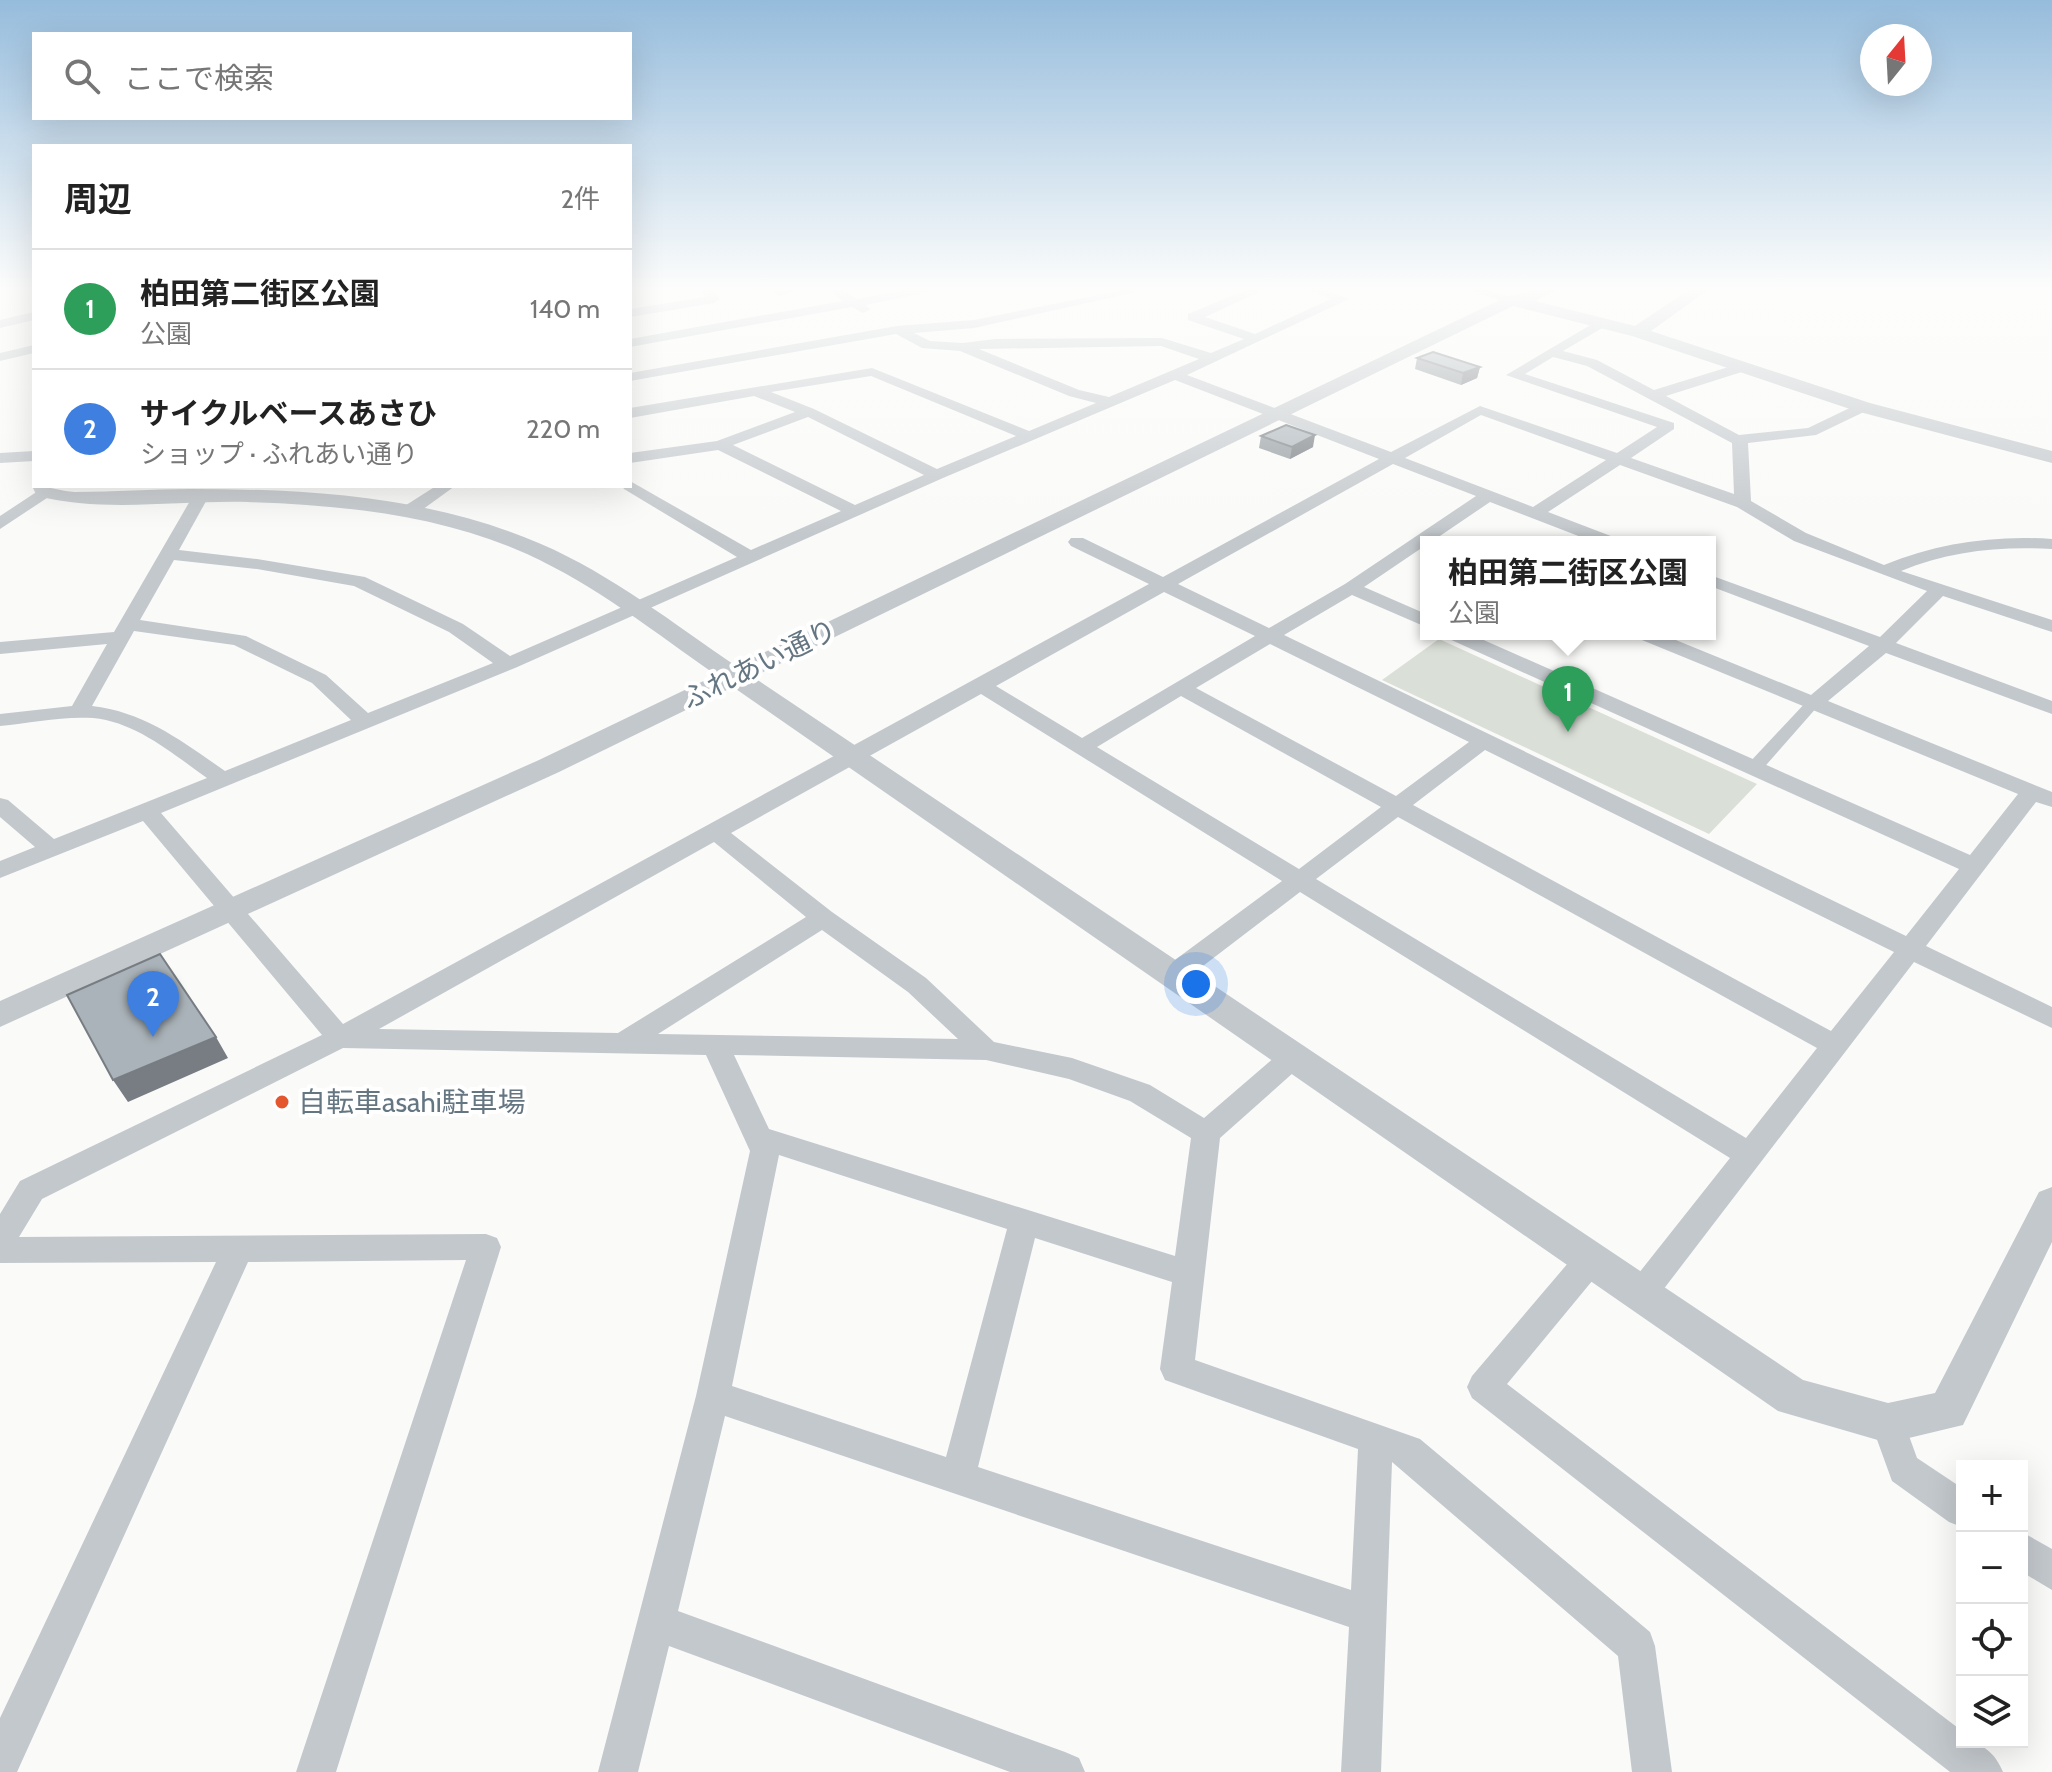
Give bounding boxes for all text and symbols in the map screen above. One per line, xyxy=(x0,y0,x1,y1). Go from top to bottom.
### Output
north arrow xyxy=(1860,24,1932,96)
search box xyxy=(32,32,632,120)
icon: search xyxy=(60,54,104,98)
text: ここで検索 xyxy=(124,60,274,97)
text: 周辺 xyxy=(64,178,132,220)
text: 2件 xyxy=(560,183,600,215)
text: 柏田第二街区公園 xyxy=(140,275,380,312)
text: 1 xyxy=(85,293,95,325)
text: 140 m xyxy=(530,293,600,325)
text: 公園 xyxy=(140,318,192,350)
text: サイクルベースあさひ xyxy=(140,395,437,432)
text: 2 xyxy=(83,413,97,445)
text: 220 m xyxy=(526,413,600,445)
text: ショップ · ふれあい通り xyxy=(140,438,418,470)
popup xyxy=(1420,536,1716,640)
text: 柏田第二街区公園 xyxy=(1448,554,1688,591)
text: 公園 xyxy=(1448,597,1500,629)
street label: ふれあい通り xyxy=(676,612,842,716)
pin: 1 xyxy=(1542,666,1594,732)
your location xyxy=(1176,964,1216,1004)
pin: 2 xyxy=(127,971,179,1037)
place label: 自転車asahi駐車場 xyxy=(298,1085,526,1119)
marker: 自転車asahi駐車場 xyxy=(273,1093,291,1111)
map controls xyxy=(1956,1460,2028,1748)
button: + xyxy=(1956,1460,2028,1532)
button: − xyxy=(1956,1532,2028,1604)
button: locate xyxy=(1956,1604,2028,1676)
button: layers xyxy=(1956,1676,2028,1748)

